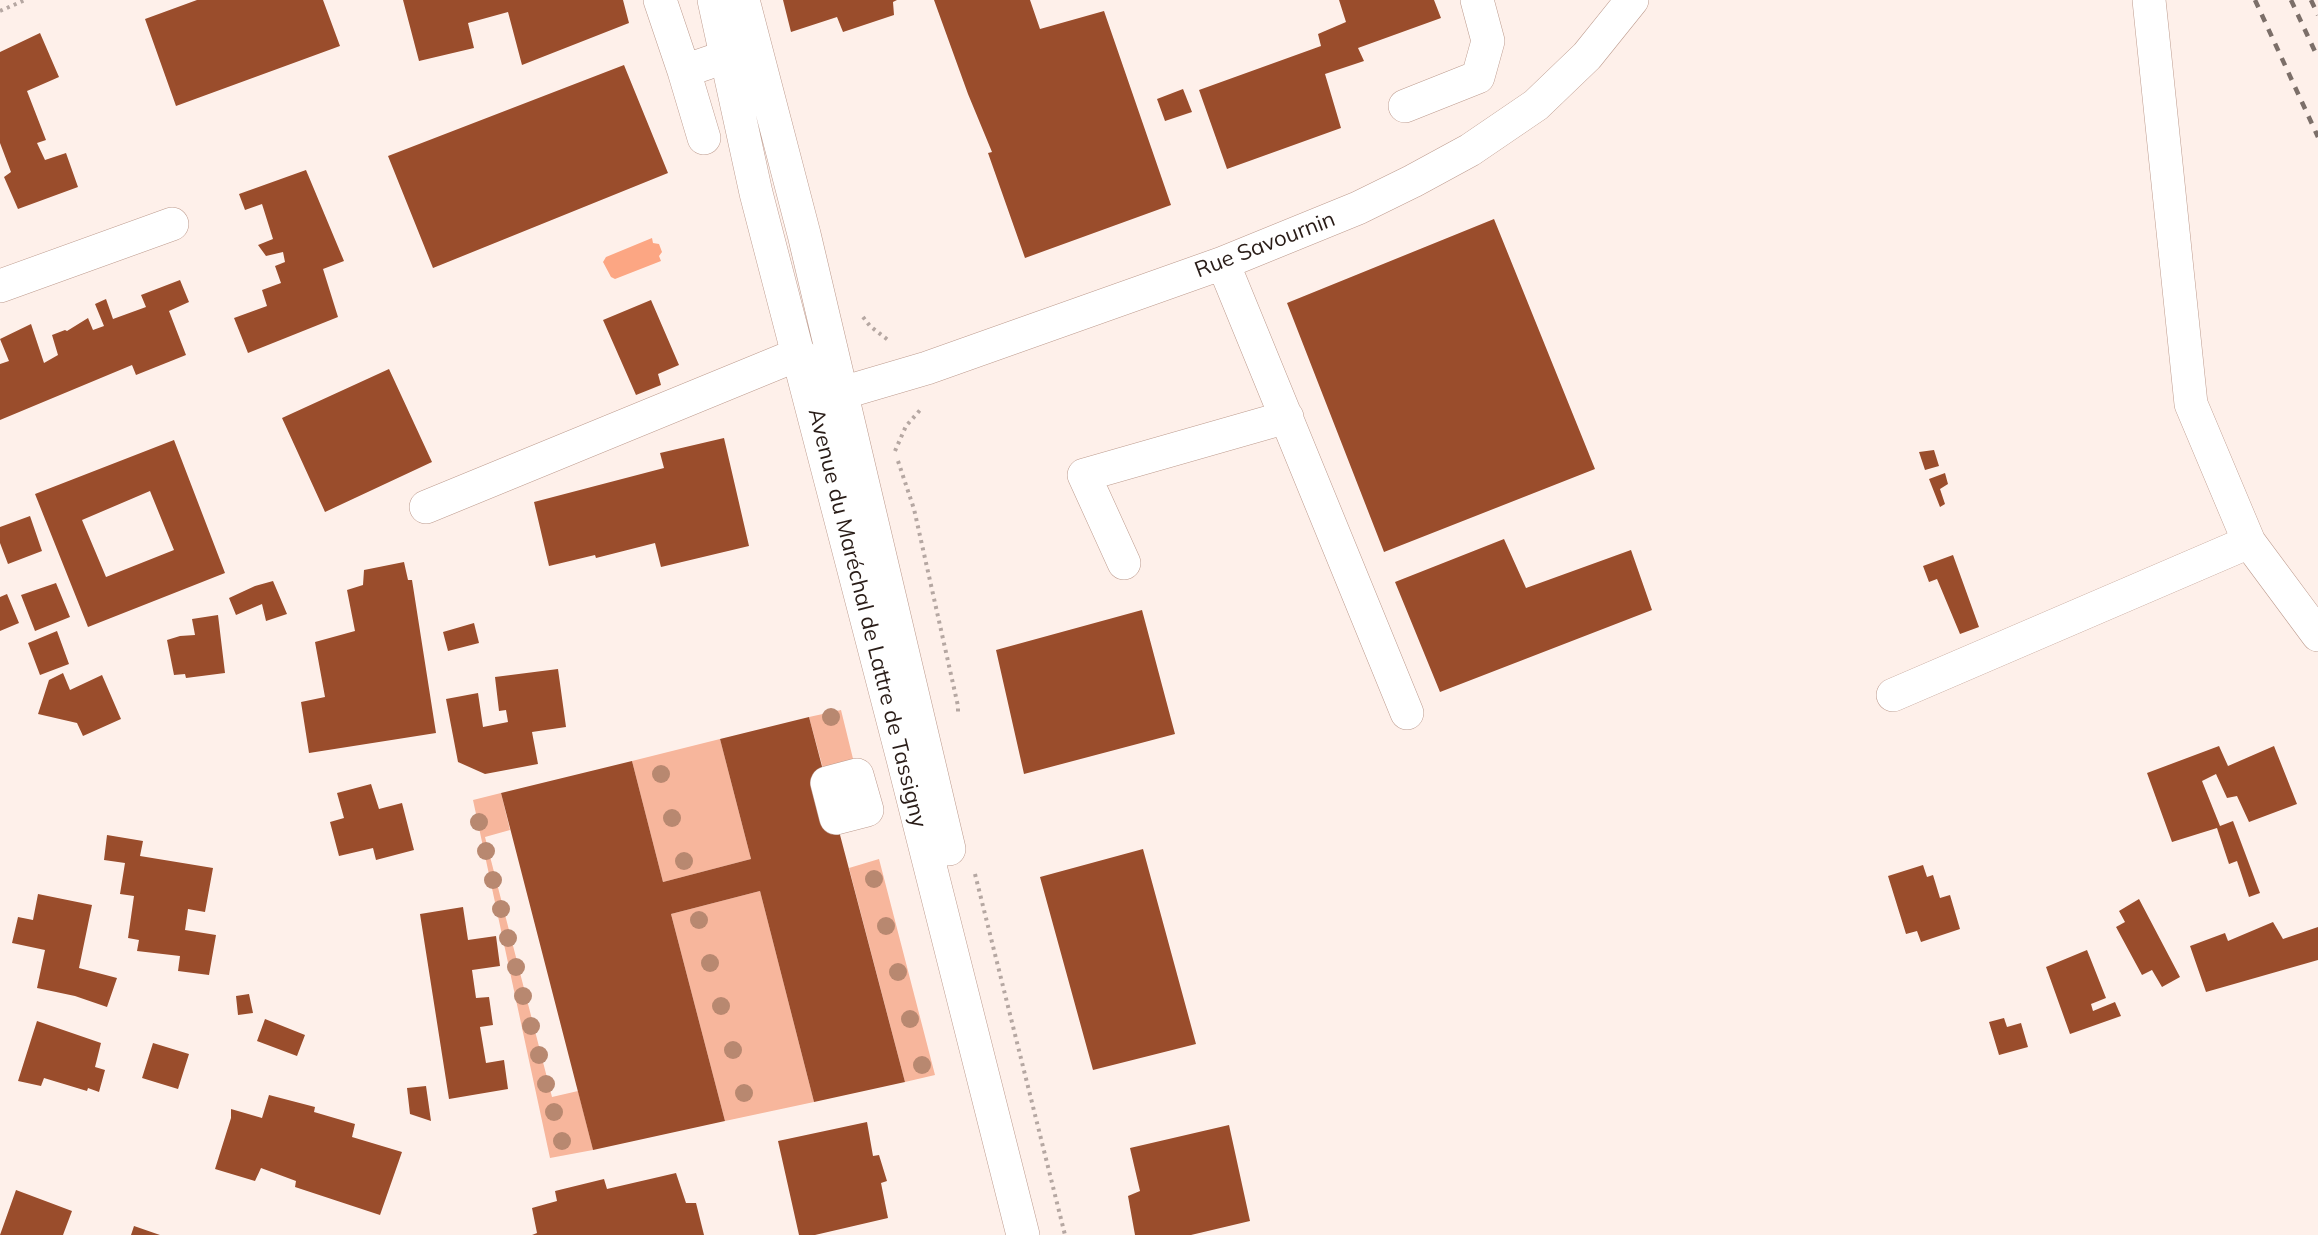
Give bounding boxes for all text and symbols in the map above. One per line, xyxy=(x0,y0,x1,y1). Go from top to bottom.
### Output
street label: Rue Savournin xyxy=(1191,206,1339,284)
street label: Avenue du Maréchal de Lattre de Tassigny xyxy=(802,406,932,830)

